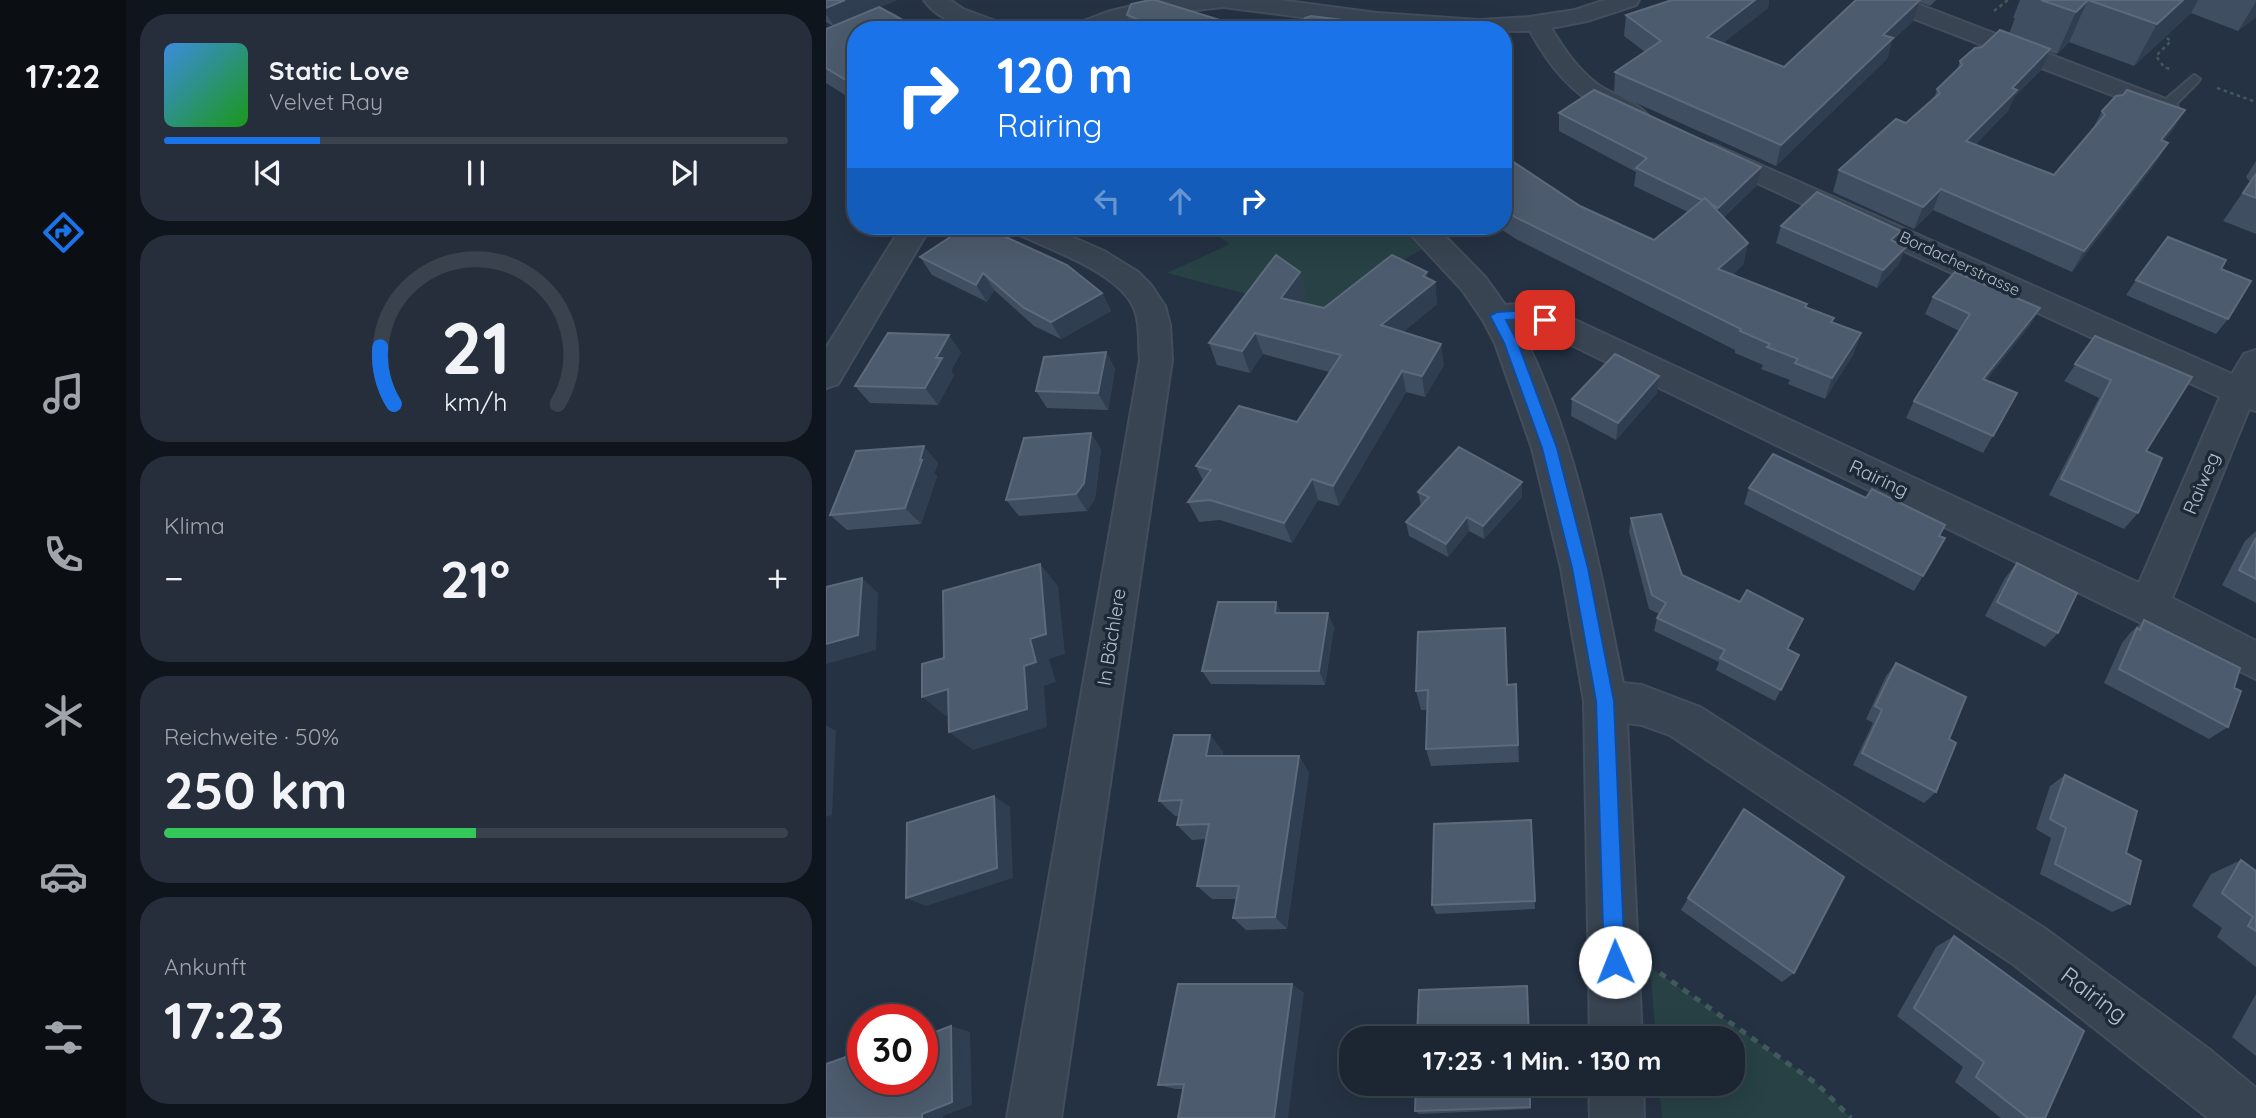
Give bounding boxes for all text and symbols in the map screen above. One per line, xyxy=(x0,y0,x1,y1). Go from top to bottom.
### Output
text: 120 m xyxy=(997,44,1133,105)
icon: right xyxy=(882,49,973,140)
text: Static Love xyxy=(269,54,410,87)
text: 17:22 xyxy=(25,56,101,96)
text: Velvet Ray xyxy=(269,87,383,116)
text: Rairing xyxy=(997,105,1102,145)
icon: previous xyxy=(249,154,287,192)
icon: pause xyxy=(457,154,495,192)
icon: next xyxy=(665,154,703,192)
icon: left xyxy=(1088,182,1126,220)
icon: ahead xyxy=(1161,182,1199,220)
icon: right xyxy=(1234,182,1272,220)
icon: directions xyxy=(39,208,88,257)
street label: Bordacherstrasse xyxy=(1897,226,2023,300)
pin xyxy=(1515,290,1575,350)
icon: arrive xyxy=(1526,301,1564,339)
text: 21 xyxy=(441,302,511,393)
icon: music xyxy=(39,369,88,418)
text: km/h xyxy=(444,386,508,417)
street label: Raiweg xyxy=(2177,448,2225,518)
street label: Rairing xyxy=(1846,454,1912,502)
text: Klima xyxy=(164,511,225,540)
icon: phone xyxy=(39,530,88,579)
text: 21° xyxy=(440,546,510,611)
text: − xyxy=(164,554,184,602)
text: + xyxy=(767,554,788,602)
street label: In Bächlere xyxy=(1091,587,1131,687)
icon: climate xyxy=(39,691,88,740)
text: Reichweite · 50% xyxy=(164,722,339,751)
text: 250 km xyxy=(164,757,348,822)
icon: car xyxy=(39,852,88,901)
position arrow xyxy=(1578,925,1652,999)
text: Ankunft xyxy=(164,952,247,981)
street label: Rairing xyxy=(2055,960,2133,1029)
text: 17:23 xyxy=(164,987,284,1052)
speed limit sign: 30 xyxy=(847,1004,938,1095)
icon: filters xyxy=(39,1013,88,1062)
text: 17:23 · 1 Min. · 130 m xyxy=(1423,1044,1662,1077)

